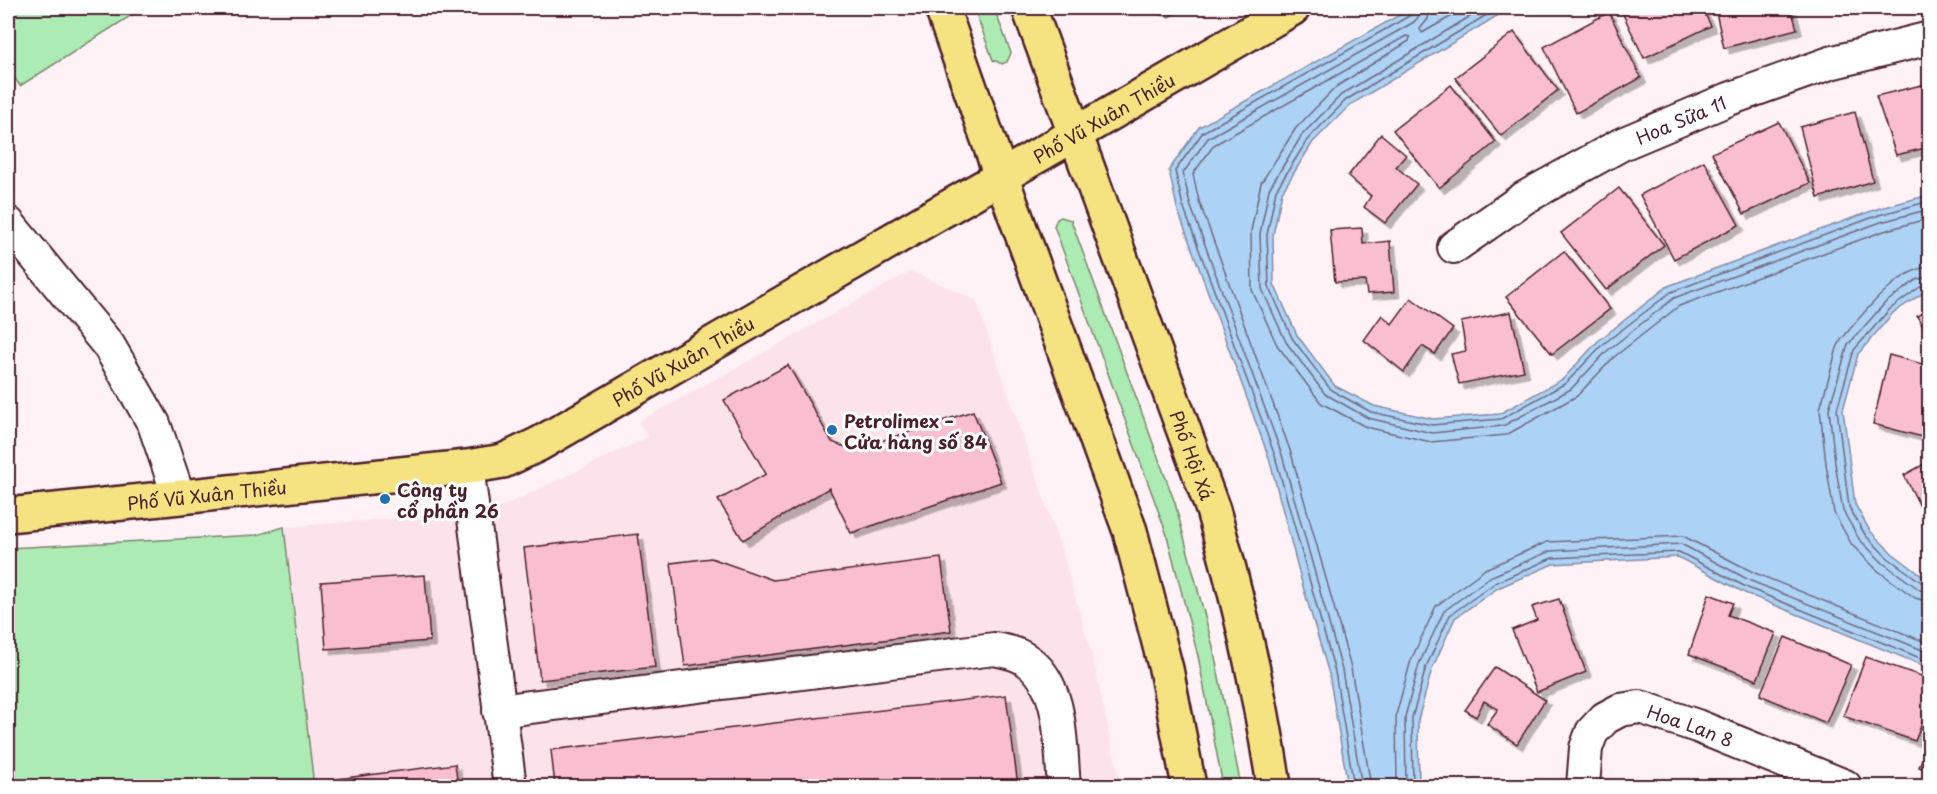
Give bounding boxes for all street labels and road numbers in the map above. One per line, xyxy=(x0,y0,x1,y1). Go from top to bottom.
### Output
street label: Phố Vũ Xuân Thiều xyxy=(1027,66,1180,169)
street label: Hoa Sữa 11 xyxy=(1631,88,1730,150)
street label: Phố Vũ Xuân Thiều xyxy=(607,309,759,413)
street label: Phố Hội Xá xyxy=(1164,406,1222,504)
street label: Phố Vũ Xuân Thiều xyxy=(126,472,288,516)
street label: Hoa Lan 8 xyxy=(1644,697,1738,753)

